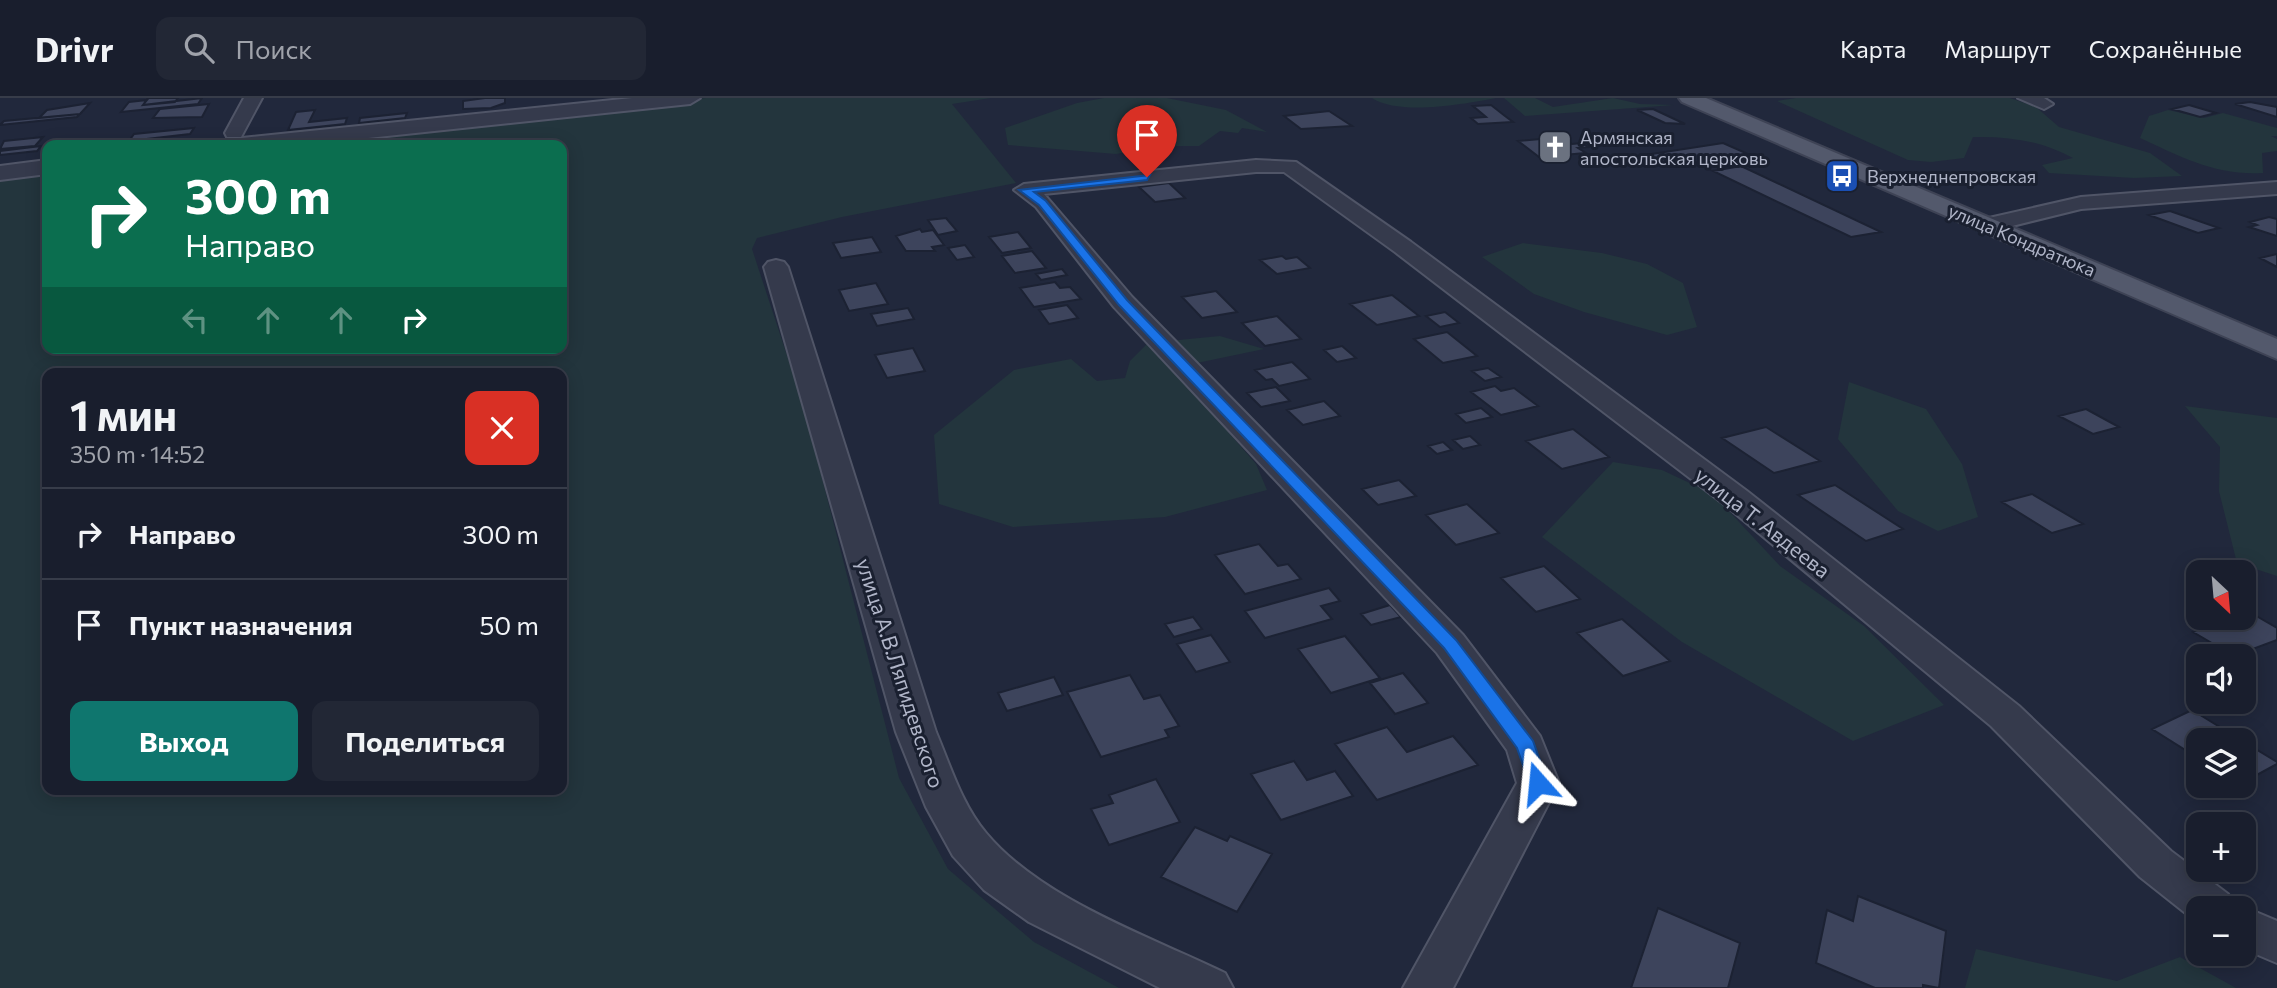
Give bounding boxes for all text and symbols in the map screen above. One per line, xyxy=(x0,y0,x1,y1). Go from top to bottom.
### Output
search box xyxy=(156,17,646,80)
text: Drivr xyxy=(35,28,114,69)
icon: search xyxy=(180,29,218,67)
text: Поиск xyxy=(236,33,312,64)
text: Карта xyxy=(1840,34,1906,63)
text: Маршрут xyxy=(1944,34,2051,63)
text: Сохранённые xyxy=(2089,34,2242,63)
pin xyxy=(1117,105,1177,177)
icon: arrive xyxy=(1128,116,1166,154)
place label: Армянская апостольская церковь xyxy=(1580,126,1768,169)
church icon: Армянская апостольская церковь xyxy=(1536,128,1574,166)
bus stop icon: Верхнеднепровская xyxy=(1823,157,1861,195)
text: 300 m xyxy=(185,164,331,224)
place label: Верхнеднепровская xyxy=(1867,165,2036,187)
icon: right xyxy=(70,168,161,259)
street label: улица Кондратюка xyxy=(1945,199,2099,281)
text: Направо xyxy=(185,224,315,264)
icon: left xyxy=(176,301,214,339)
icon: ahead xyxy=(249,301,287,339)
icon: ahead xyxy=(322,301,360,339)
icon: right xyxy=(395,301,433,339)
text: 1 мин xyxy=(70,388,177,440)
button: close xyxy=(465,391,539,465)
text: 350 m · 14:52 xyxy=(70,440,205,468)
street label: улица Т. Авдеева xyxy=(1690,462,1836,582)
icon: right xyxy=(70,515,108,553)
text: Направо xyxy=(129,518,236,549)
text: 300 m xyxy=(463,518,539,549)
street label: улица А.В.Ляпидевского xyxy=(852,555,950,791)
north arrow xyxy=(2186,560,2256,630)
map controls xyxy=(2186,560,2256,966)
icon: arrive xyxy=(70,606,108,644)
text: Пункт назначения xyxy=(129,609,353,640)
text: 50 m xyxy=(479,609,539,640)
button: sound xyxy=(2186,644,2256,714)
button: Выход xyxy=(70,701,298,781)
button: Поделиться xyxy=(312,701,539,781)
button: layers xyxy=(2186,728,2256,798)
position arrow xyxy=(1501,746,1575,820)
button: + xyxy=(2186,812,2256,882)
button: − xyxy=(2186,896,2256,966)

